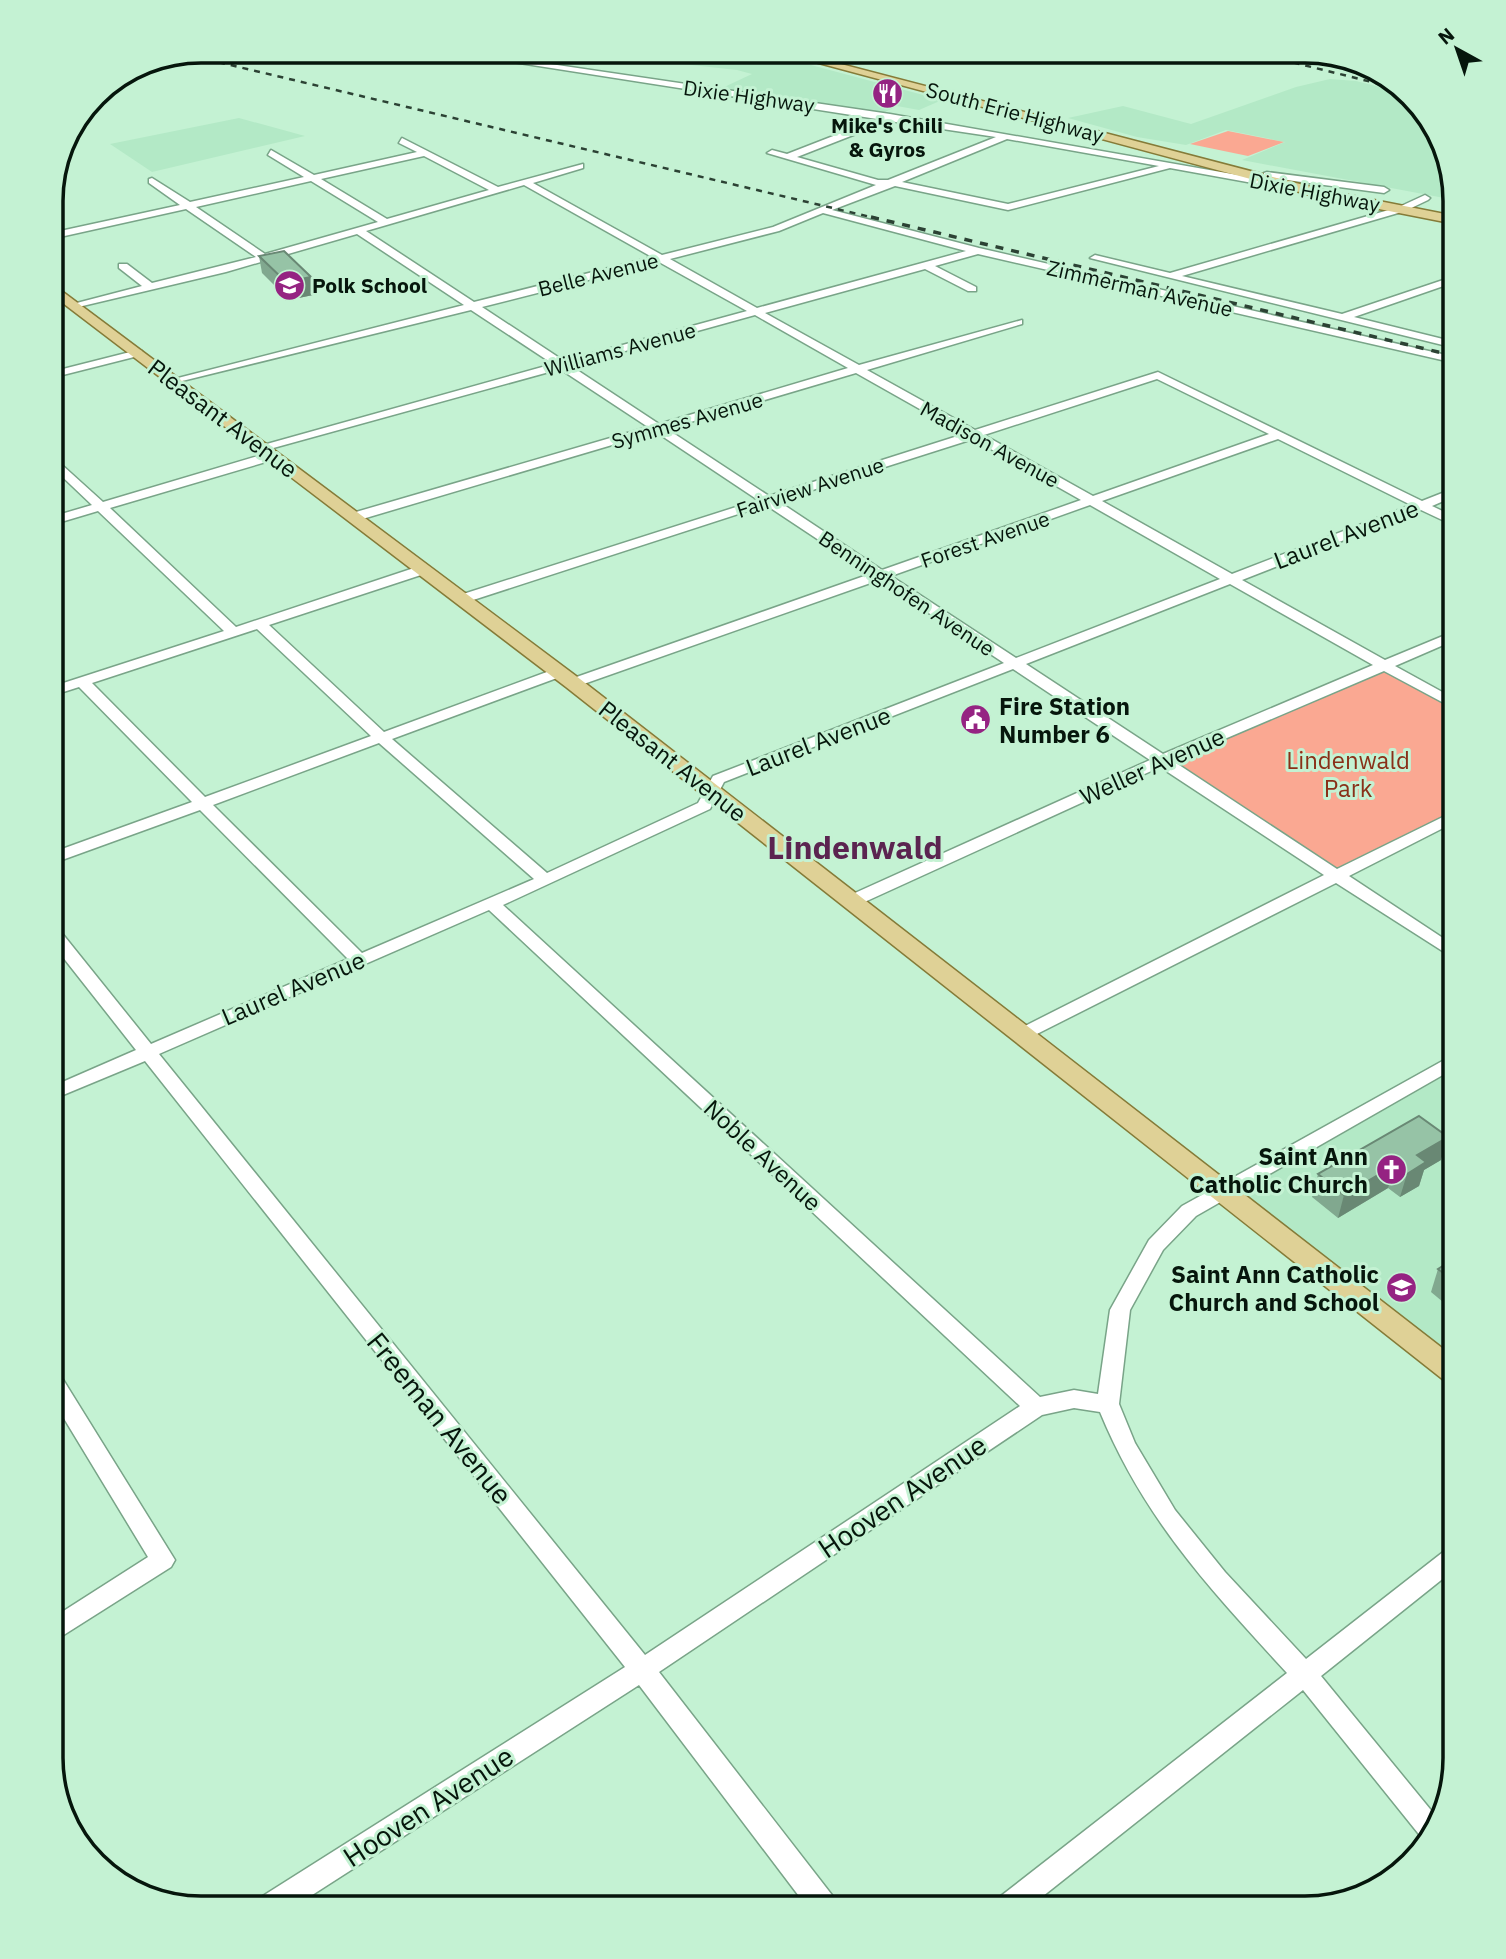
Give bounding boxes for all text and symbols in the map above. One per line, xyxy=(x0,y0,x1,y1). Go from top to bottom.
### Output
north arrow xyxy=(1422,14,1492,84)
text: N xyxy=(1433,22,1459,50)
street label: Dixie Highway xyxy=(682,73,817,119)
street label: South Erie Highway xyxy=(923,75,1107,149)
restaurant icon: Mike's Chili & Gyros xyxy=(870,76,904,110)
place label: Mike's Chili & Gyros xyxy=(831,111,943,163)
street label: Dixie Highway xyxy=(1247,166,1383,218)
street label: Belle Avenue xyxy=(535,246,661,302)
street label: Zimmerman Avenue xyxy=(1044,253,1236,323)
school or university icon: Polk School xyxy=(272,268,306,302)
place label: Polk School xyxy=(312,271,427,299)
street label: Williams Avenue xyxy=(541,315,699,383)
street label: Pleasant Avenue xyxy=(142,351,304,485)
street label: Symmes Avenue xyxy=(608,385,766,455)
street label: Madison Avenue xyxy=(916,394,1064,494)
street label: Fairview Avenue xyxy=(733,450,887,524)
street label: Laurel Avenue xyxy=(1269,492,1423,576)
street label: Forest Avenue xyxy=(917,504,1053,574)
street label: Benninghofen Avenue xyxy=(814,524,1000,662)
place label: Fire Station Number 6 xyxy=(999,690,1130,750)
street label: Pleasant Avenue xyxy=(592,693,754,829)
street label: Laurel Avenue xyxy=(741,699,895,783)
public building icon: Fire Station Number 6 xyxy=(959,703,993,737)
street label: Weller Avenue xyxy=(1075,720,1229,812)
park label: Lindenwald Park xyxy=(1286,744,1410,804)
district label: Lindenwald xyxy=(767,826,943,868)
street label: Laurel Avenue xyxy=(216,943,370,1033)
street label: Noble Avenue xyxy=(697,1092,829,1218)
place label: Saint Ann Catholic Church xyxy=(1189,1140,1368,1200)
church icon: Saint Ann Catholic Church xyxy=(1374,1153,1408,1187)
place label: Saint Ann Catholic Church and School xyxy=(1169,1258,1379,1318)
school or university icon: Saint Ann Catholic Church and School xyxy=(1385,1271,1419,1305)
street label: Freeman Avenue xyxy=(359,1324,521,1512)
street label: Hooven Avenue xyxy=(810,1426,994,1566)
street label: Hooven Avenue xyxy=(336,1737,520,1875)

